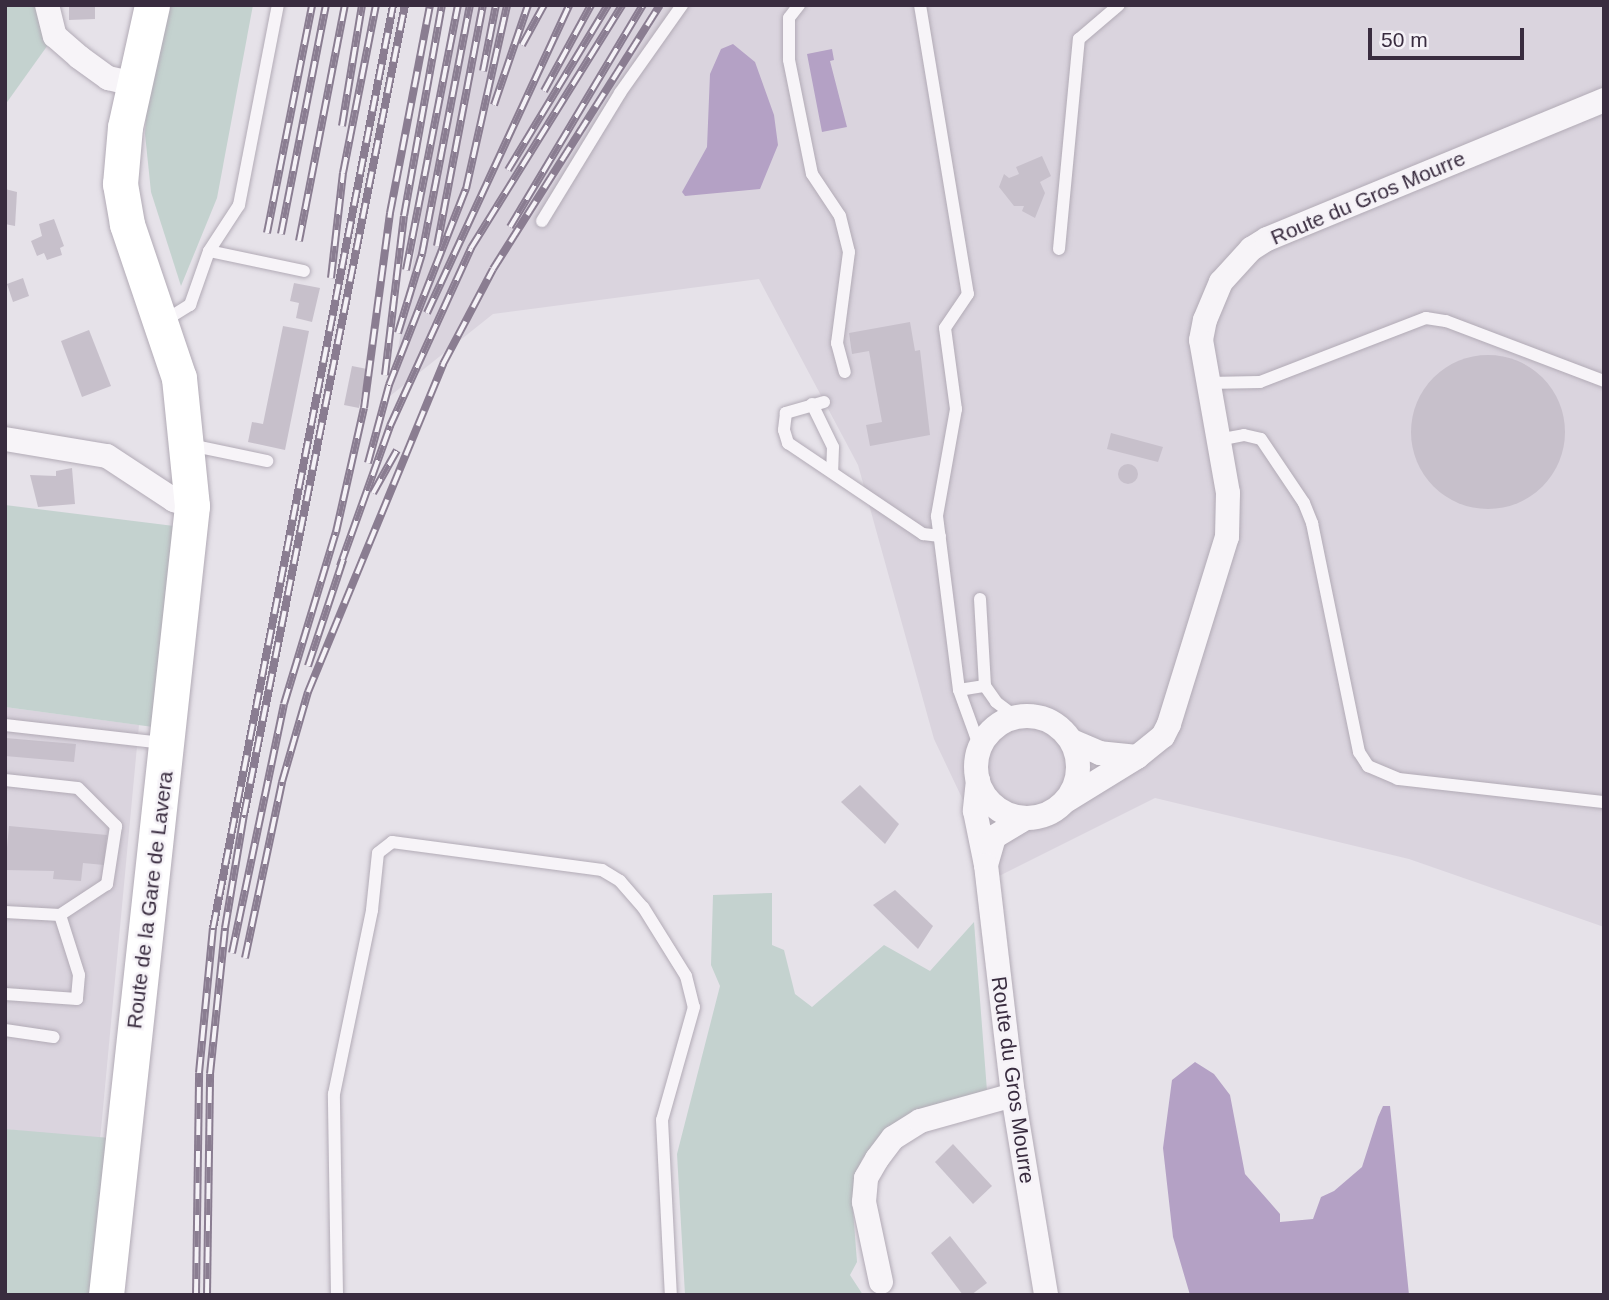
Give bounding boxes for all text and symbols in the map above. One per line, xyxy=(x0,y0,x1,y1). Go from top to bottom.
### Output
scale bar xyxy=(1371,14,1527,58)
text: 50 m xyxy=(1381,28,1428,51)
street label: Route du Gros Mourre xyxy=(1267,146,1469,250)
street label: Route de la Gare de Lavera xyxy=(122,770,178,1030)
street label: Route du Gros Mourre xyxy=(986,975,1040,1185)

